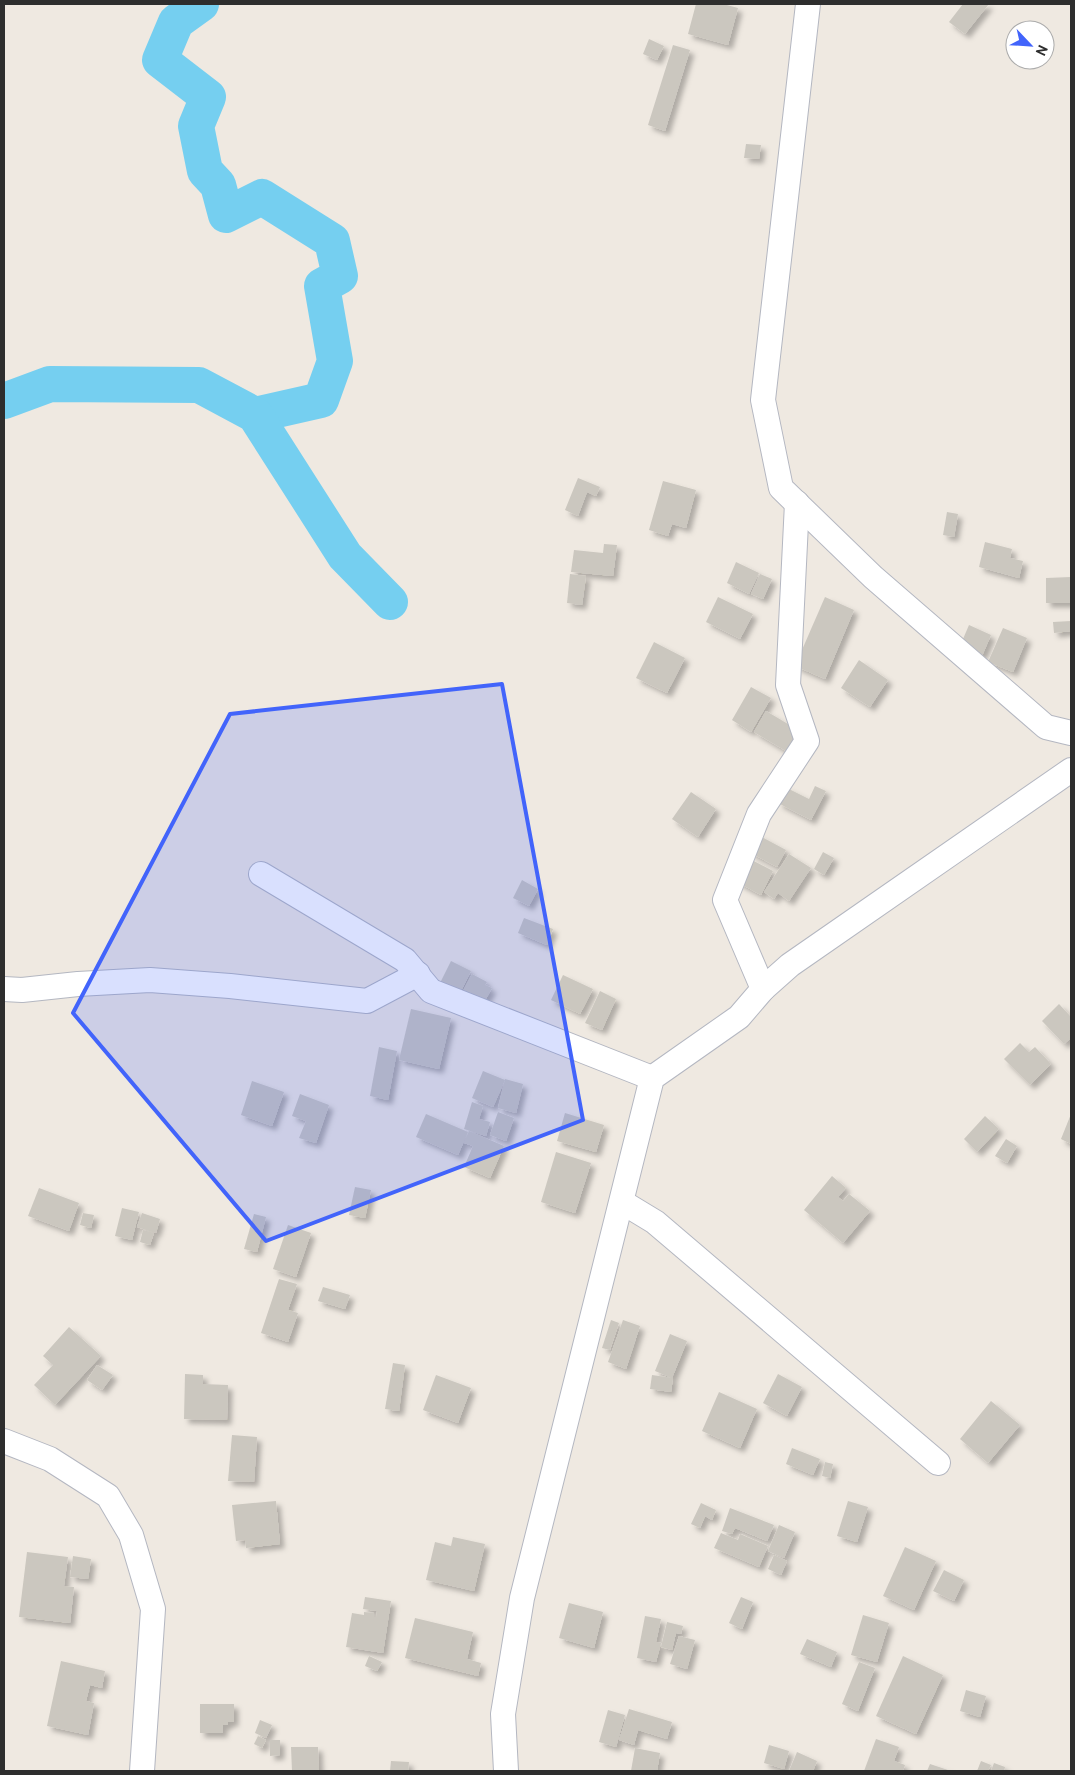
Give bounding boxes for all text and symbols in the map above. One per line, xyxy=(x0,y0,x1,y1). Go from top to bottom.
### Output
north arrow xyxy=(1005,20,1055,70)
text: N xyxy=(1031,42,1050,58)

